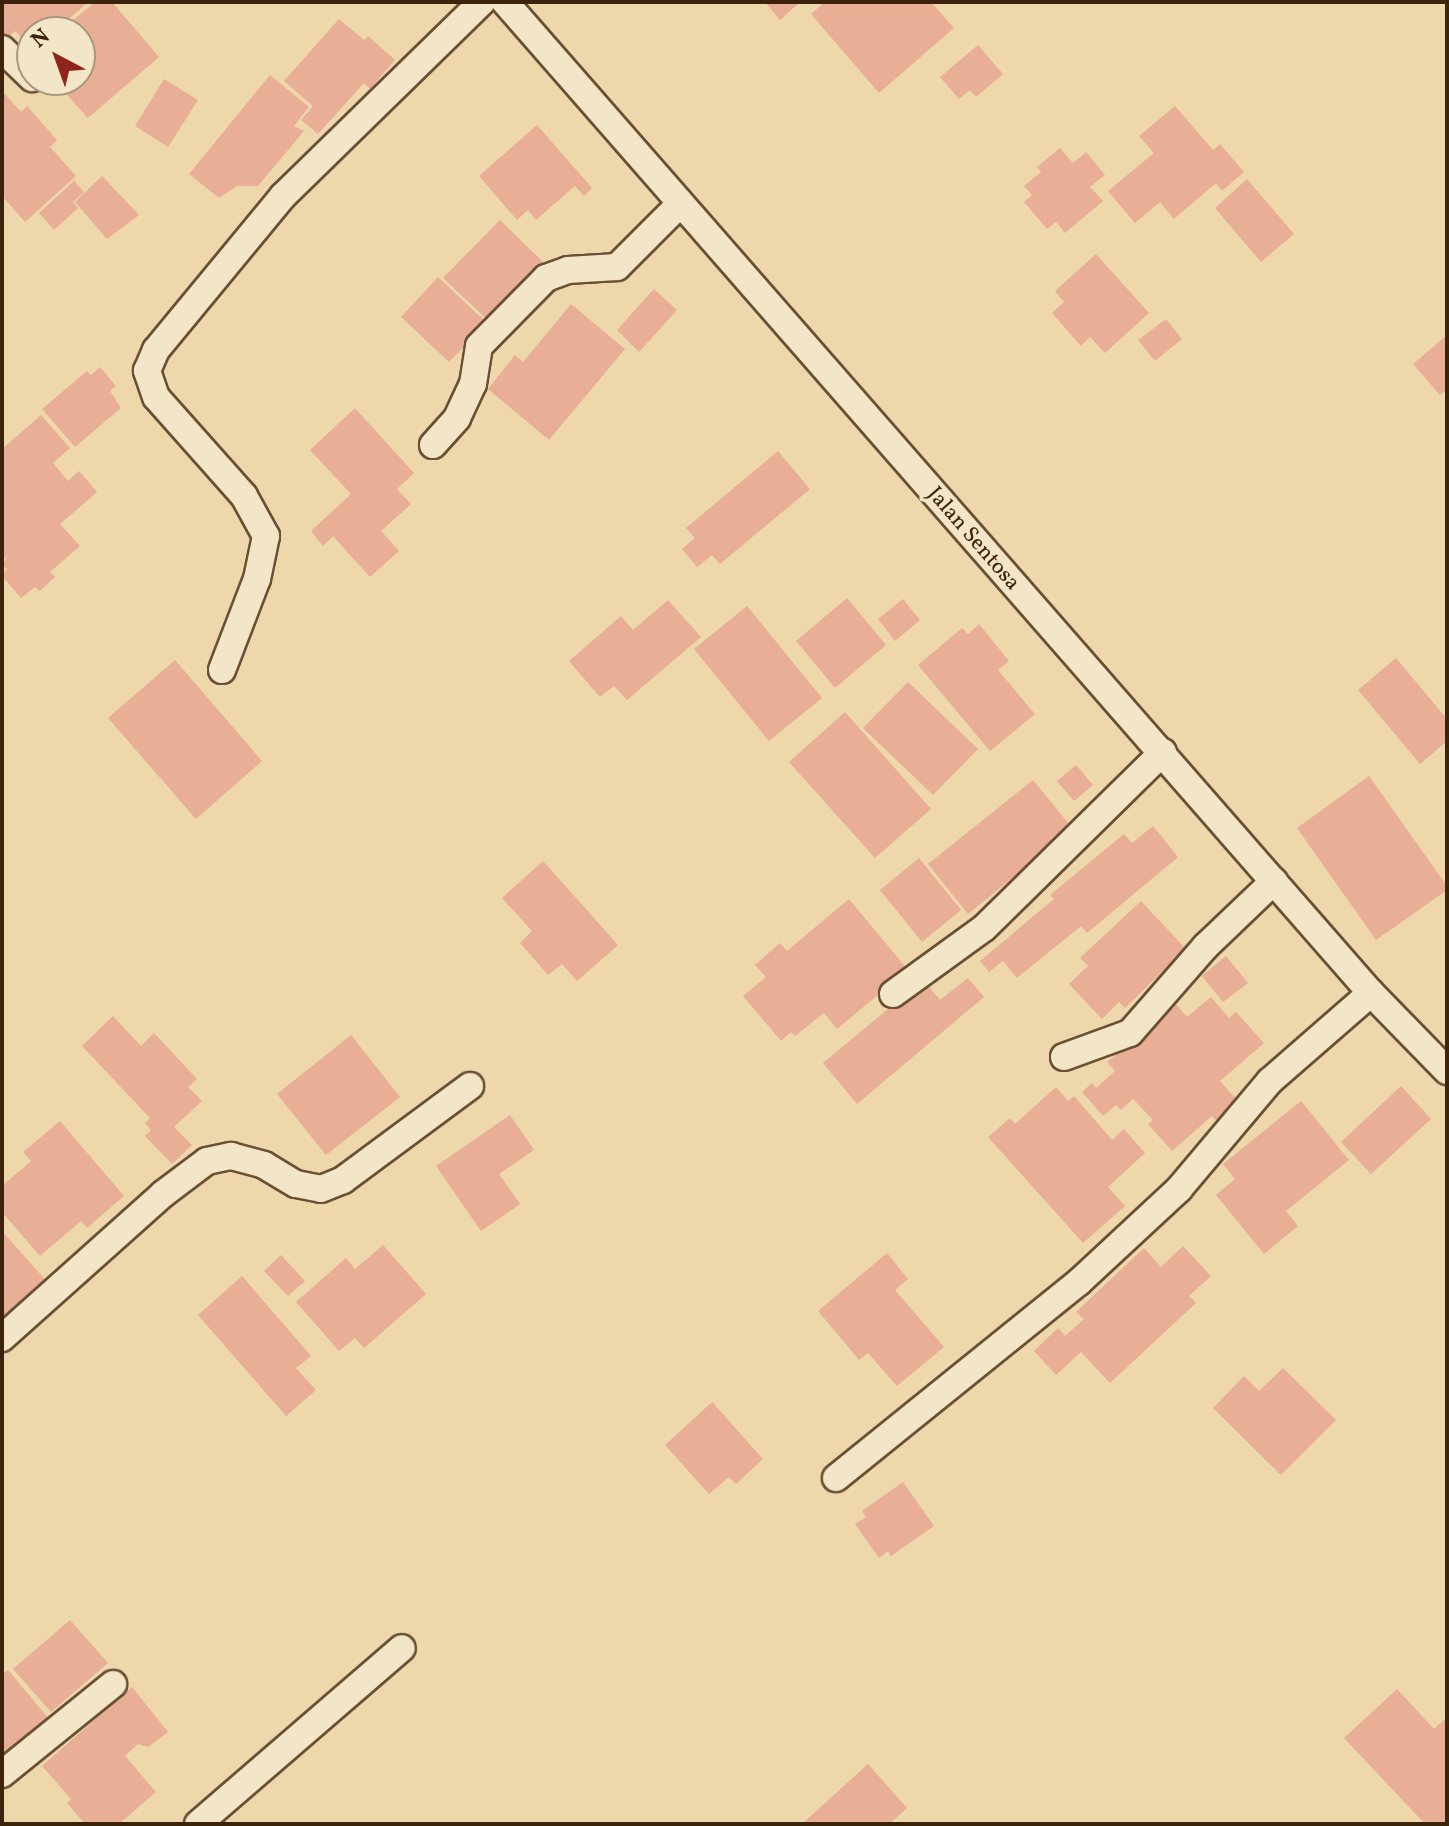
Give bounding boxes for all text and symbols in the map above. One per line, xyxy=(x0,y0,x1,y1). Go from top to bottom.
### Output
north arrow xyxy=(16,16,96,96)
text: N xyxy=(25,22,57,56)
street label: Jalan Sentosa xyxy=(921,482,1025,596)

